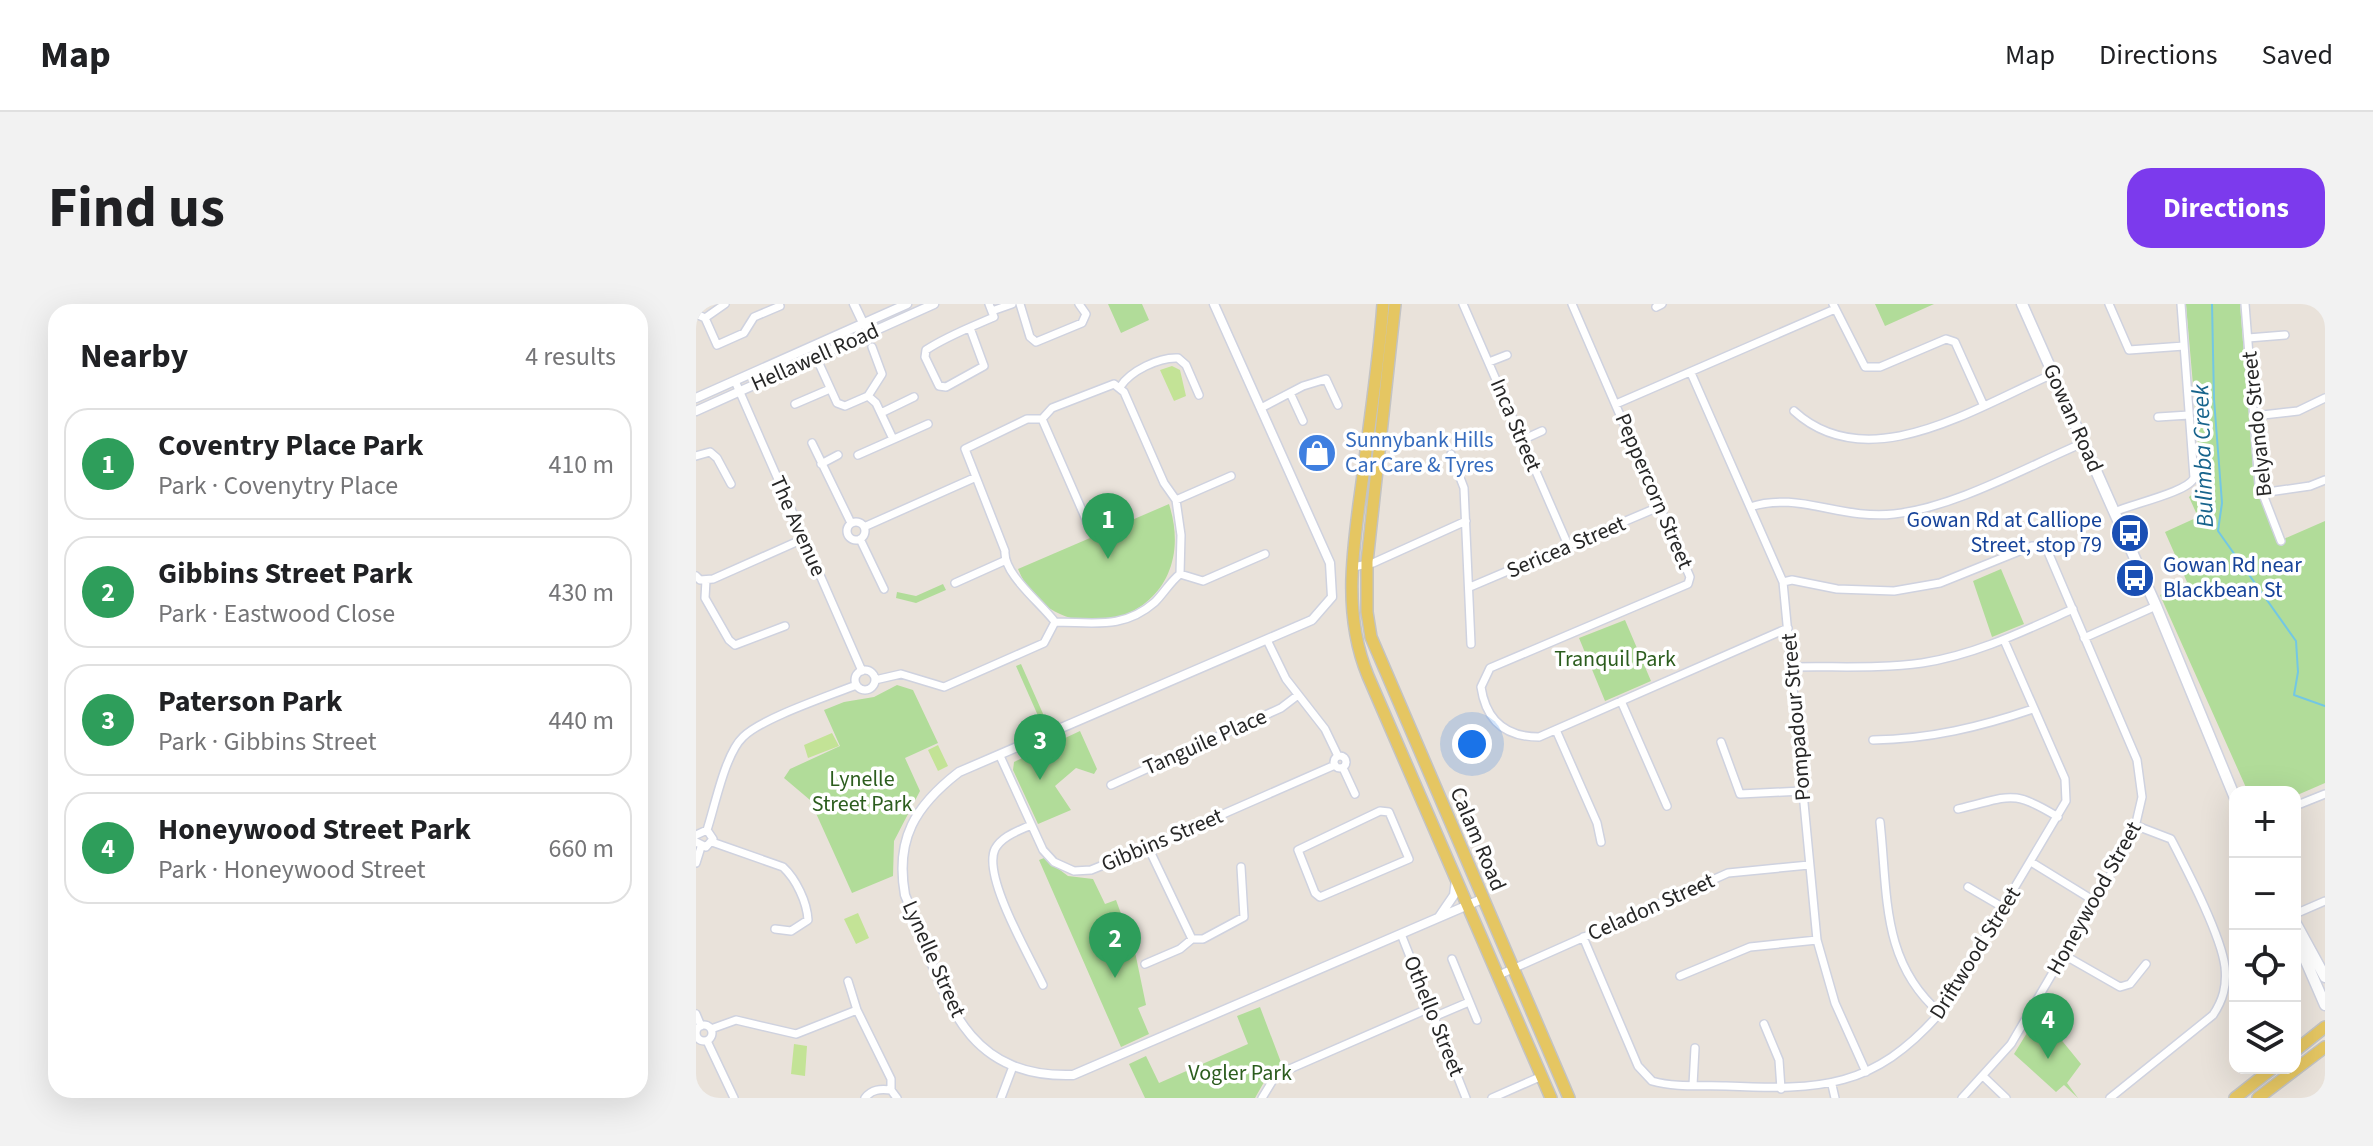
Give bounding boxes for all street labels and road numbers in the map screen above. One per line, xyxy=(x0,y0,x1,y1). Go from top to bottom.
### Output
street label: Hellawell Road xyxy=(746,315,884,399)
street label: Belyando Street xyxy=(2233,349,2281,498)
street label: Gowan Road xyxy=(2035,359,2111,477)
street label: Inca Street xyxy=(1482,374,1550,477)
street label: Peppercorn Street xyxy=(1607,408,1701,574)
street label: The Avenue xyxy=(762,471,834,581)
street label: Sericea Street xyxy=(1502,507,1631,586)
street label: Pompadour Street xyxy=(1773,631,1819,802)
street label: Tanguile Place xyxy=(1138,700,1272,784)
street label: Calam Road xyxy=(1442,782,1514,896)
street label: Gibbins Street xyxy=(1096,800,1228,880)
street label: Honeywood Street xyxy=(2039,815,2150,981)
street label: Celadon Street xyxy=(1582,865,1720,949)
street label: Driftwood Street xyxy=(1921,880,2029,1025)
street label: Lynelle Street xyxy=(894,895,974,1023)
street label: Othello Street xyxy=(1395,951,1473,1082)

